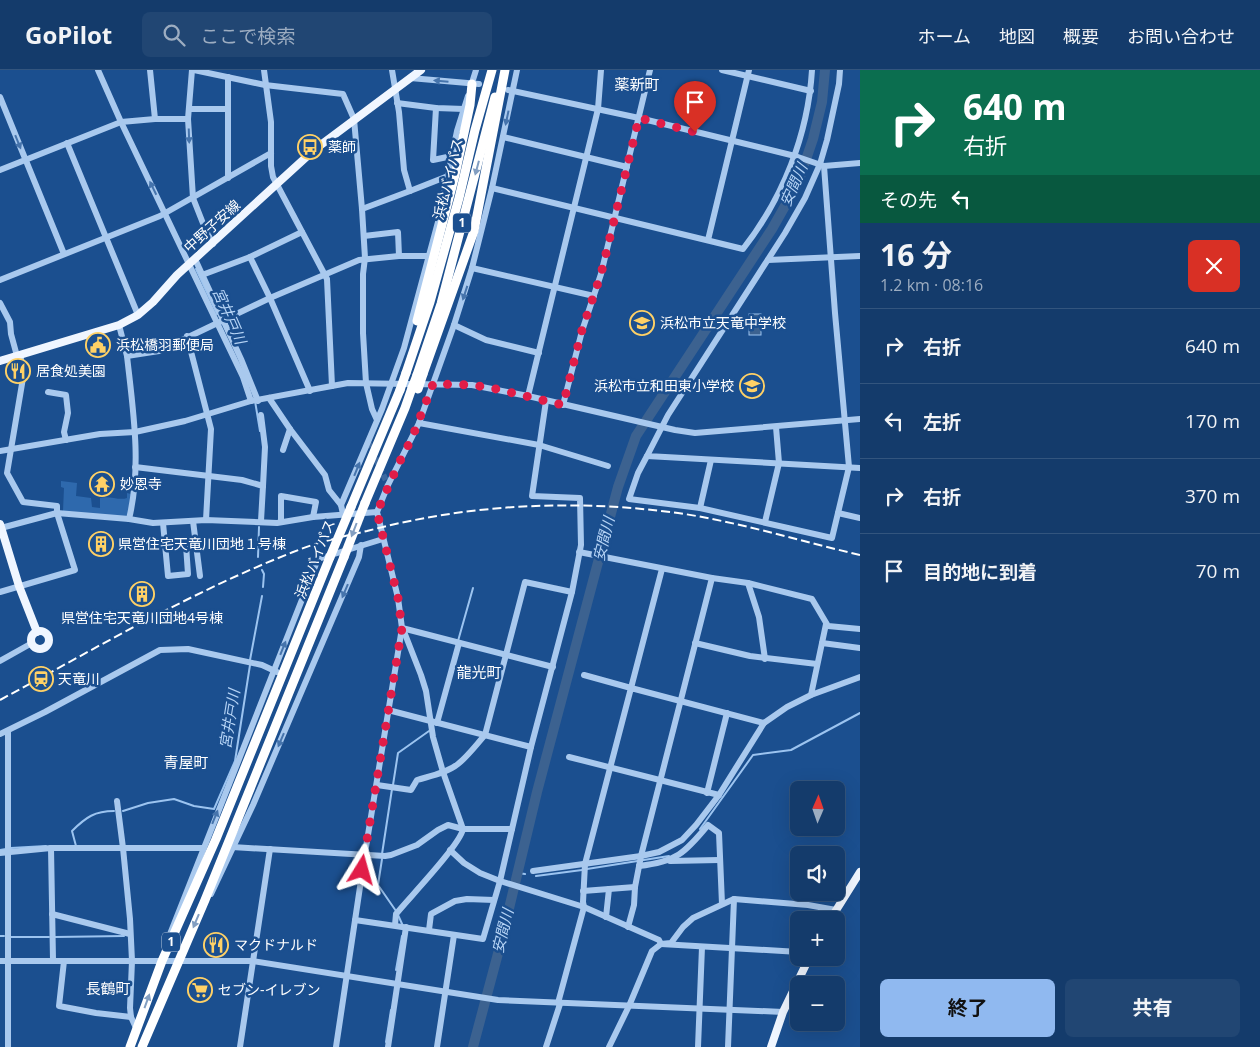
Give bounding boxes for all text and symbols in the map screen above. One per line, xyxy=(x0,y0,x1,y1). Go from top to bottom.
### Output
search box xyxy=(142,12,492,57)
text: GoPilot xyxy=(25,18,112,51)
icon: search xyxy=(160,21,188,49)
text: ここで検索 xyxy=(200,23,295,49)
text: ホーム xyxy=(918,24,971,48)
text: 地図 xyxy=(999,24,1035,48)
text: 概要 xyxy=(1063,24,1099,48)
text: お問い合わせ xyxy=(1127,24,1235,48)
district label: 薬新町 xyxy=(614,74,660,94)
one-way arrow xyxy=(433,77,449,85)
pin xyxy=(674,81,716,132)
text: 640 m xyxy=(963,83,1067,130)
icon: arrive xyxy=(681,88,709,116)
icon: right xyxy=(880,90,945,155)
one-way arrow xyxy=(503,110,511,125)
one-way arrow xyxy=(185,128,193,144)
text: 右折 xyxy=(963,130,1007,160)
bus stop icon: 薬師 xyxy=(297,134,323,160)
one-way arrow xyxy=(14,135,22,150)
street label: 浜松バイパス xyxy=(428,136,467,222)
place label: 薬師 xyxy=(328,137,356,156)
water label: 安間川 xyxy=(775,158,812,209)
one-way arrow xyxy=(473,161,481,176)
one-way arrow xyxy=(149,181,157,195)
icon: left xyxy=(947,185,975,213)
text: その先 xyxy=(880,187,937,213)
street label: 中野子安線 xyxy=(179,195,244,256)
road number: 1 xyxy=(453,214,471,232)
text: 16 分 xyxy=(880,234,952,275)
button: close xyxy=(1188,240,1240,292)
text: 1.2 km · 08:16 xyxy=(880,274,983,296)
water label: 宮井戸川 xyxy=(209,284,252,349)
one-way arrow xyxy=(460,285,468,300)
school or university icon: 浜松市立天竜中学校 xyxy=(629,310,655,336)
place label: 浜松市立天竜中学校 xyxy=(660,313,786,332)
public building icon: 浜松橋羽郵便局 xyxy=(85,332,111,358)
icon: right xyxy=(880,332,908,360)
text: 640 m xyxy=(1185,333,1240,359)
text: 右折 xyxy=(923,334,961,360)
place label: 浜松橋羽郵便局 xyxy=(116,335,214,354)
restaurant icon: 居食処美園 xyxy=(5,358,31,384)
place label: 居食処美園 xyxy=(36,361,106,380)
school or university icon: 浜松市立和田東小学校 xyxy=(739,373,765,399)
place label: 浜松市立和田東小学校 xyxy=(594,376,734,395)
icon: left xyxy=(880,407,908,435)
text: 170 m xyxy=(1185,408,1240,434)
text: 左折 xyxy=(923,409,961,435)
one-way arrow xyxy=(353,461,361,476)
temple icon: 妙恩寺 xyxy=(89,471,115,497)
place label: 妙恩寺 xyxy=(120,474,162,493)
icon: right xyxy=(880,482,908,510)
text: 370 m xyxy=(1185,483,1240,509)
text: 右折 xyxy=(923,484,961,510)
water label: 安間川 xyxy=(588,513,619,563)
street label: 浜松バイパス xyxy=(290,516,339,601)
one-way arrow xyxy=(350,523,358,537)
building icon: 県営住宅天竜川団地１号棟 xyxy=(88,531,114,557)
place label: 県営住宅天竜川団地１号棟 xyxy=(118,534,286,553)
icon: arrive xyxy=(880,557,908,585)
text: 70 m xyxy=(1196,558,1240,584)
text: 目的地に到着 xyxy=(923,559,1037,585)
building icon: 県営住宅天竜川団地4号棟 xyxy=(129,581,155,607)
one-way arrow xyxy=(341,583,348,598)
place label: 県営住宅天竜川団地4号棟 xyxy=(61,608,223,627)
one-way arrow xyxy=(280,640,287,655)
district label: 龍光町 xyxy=(456,662,502,682)
station icon: 天竜川 xyxy=(28,666,54,692)
place label: 天竜川 xyxy=(58,669,100,688)
water label: 宮井戸川 xyxy=(214,686,244,750)
one-way arrow xyxy=(277,733,285,747)
district label: 青屋町 xyxy=(163,752,209,772)
north arrow xyxy=(790,781,845,836)
map controls xyxy=(790,781,845,1031)
one-way arrow xyxy=(212,810,220,824)
position arrow xyxy=(335,843,387,895)
button: sound xyxy=(790,846,845,901)
water label: 安間川 xyxy=(487,905,518,955)
button: + xyxy=(790,911,845,966)
one-way arrow xyxy=(192,914,200,928)
road number: 1 xyxy=(162,932,180,952)
restaurant icon: マクドナルド xyxy=(203,932,229,958)
place label: マクドナルド xyxy=(234,935,318,954)
button: − xyxy=(790,976,845,1031)
supermarket icon: セブン-イレブン xyxy=(187,977,213,1003)
district label: 長鶴町 xyxy=(85,978,131,998)
button: 終了 xyxy=(880,979,1055,1037)
button: 共有 xyxy=(1065,979,1240,1037)
place label: セブン-イレブン xyxy=(218,980,321,999)
one-way arrow xyxy=(144,994,151,1009)

